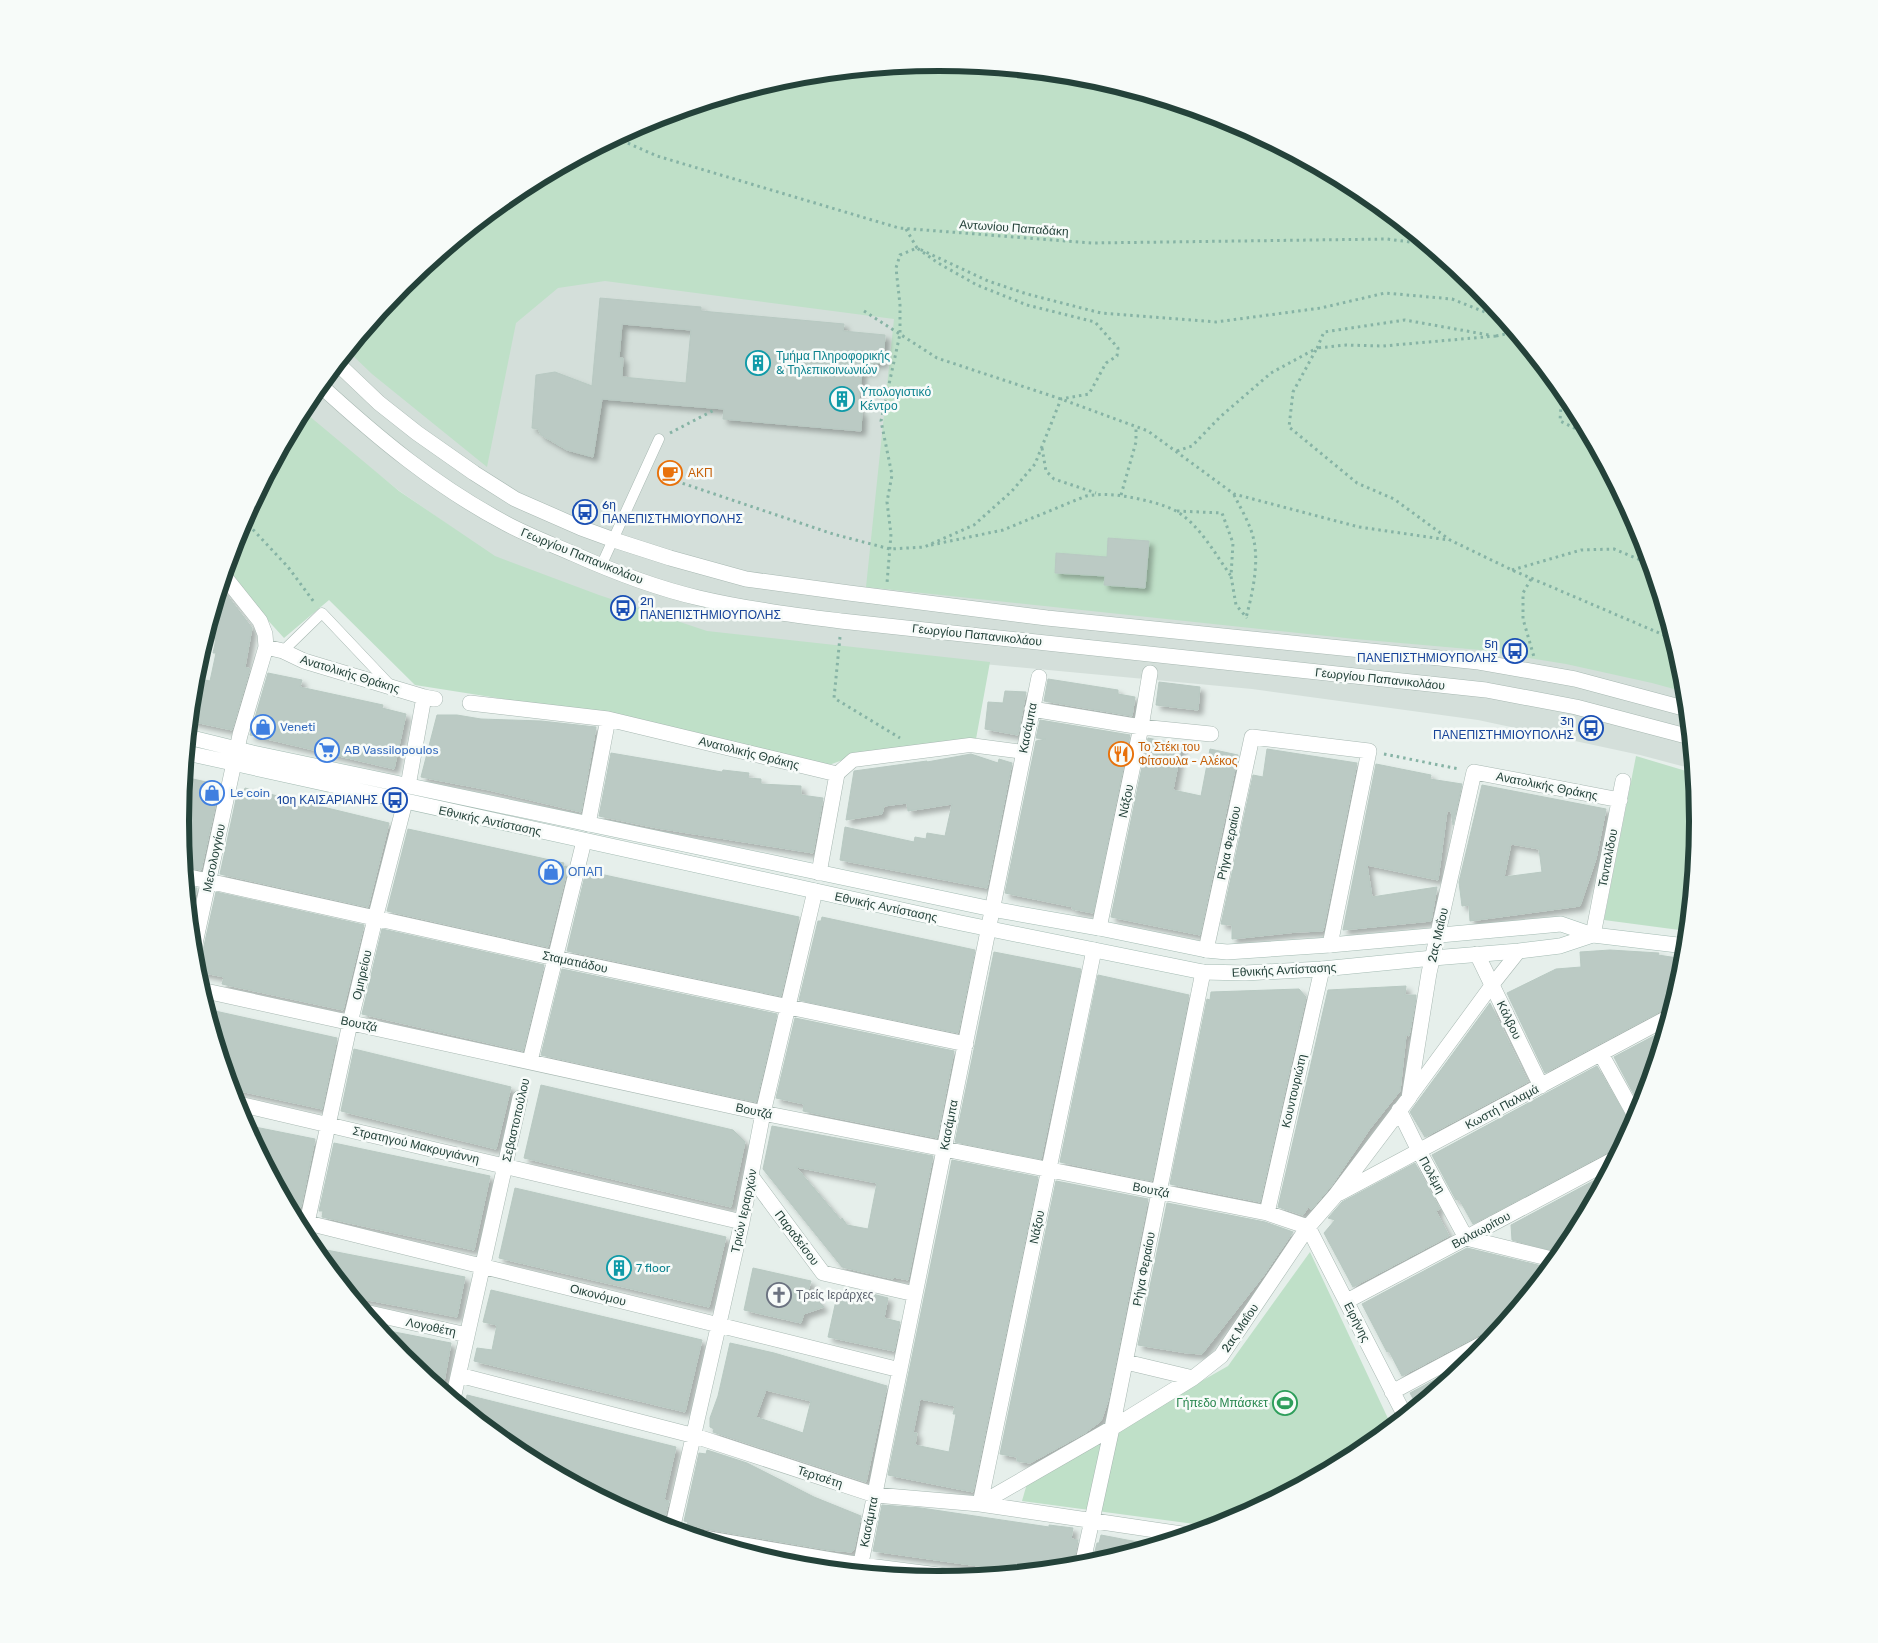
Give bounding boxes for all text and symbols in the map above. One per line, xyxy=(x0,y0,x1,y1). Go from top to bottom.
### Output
street label: Αντωνίου Παπαδάκη xyxy=(959,217,1069,239)
place label: Τμήμα Πληροφορικής & Τηλεπικοινωνιών xyxy=(776,349,890,377)
building icon: Τμήμα Πληροφορικής & Τηλεπικοινωνιών xyxy=(745,350,771,376)
place label: Υπολογιστικό Κέντρο xyxy=(860,385,931,413)
building icon: Υπολογιστικό Κέντρο xyxy=(829,386,855,412)
cafe icon: ΑΚΠ xyxy=(657,460,683,486)
place label: ΑΚΠ xyxy=(688,466,713,480)
place label: 6η ΠΑΝΕΠΙΣΤΗΜΙΟΥΠΟΛΗΣ xyxy=(602,498,743,526)
bus stop icon: 6η ΠΑΝΕΠΙΣΤΗΜΙΟΥΠΟΛΗΣ xyxy=(572,499,598,525)
street label: Γεωργίου Παπανικολάου xyxy=(519,525,645,587)
place label: 2η ΠΑΝΕΠΙΣΤΗΜΙΟΥΠΟΛΗΣ xyxy=(640,594,781,622)
bus stop icon: 2η ΠΑΝΕΠΙΣΤΗΜΙΟΥΠΟΛΗΣ xyxy=(610,595,636,621)
street label: Γεωργίου Παπανικολάου xyxy=(911,621,1043,649)
place label: 5η ΠΑΝΕΠΙΣΤΗΜΙΟΥΠΟΛΗΣ xyxy=(1357,637,1498,665)
bus stop icon: 5η ΠΑΝΕΠΙΣΤΗΜΙΟΥΠΟΛΗΣ xyxy=(1502,638,1528,664)
street label: Ανατολικής Θράκης xyxy=(299,652,402,696)
street label: Γεωργίου Παπανικολάου xyxy=(1314,665,1446,693)
street label: Κασάμπα xyxy=(1016,702,1040,754)
shop icon: Veneti xyxy=(250,714,276,740)
place label: 3η ΠΑΝΕΠΙΣΤΗΜΙΟΥΠΟΛΗΣ xyxy=(1433,714,1574,742)
bus stop icon: 3η ΠΑΝΕΠΙΣΤΗΜΙΟΥΠΟΛΗΣ xyxy=(1578,715,1604,741)
place label: Veneti xyxy=(280,720,316,734)
street label: Ανατολικής Θράκης xyxy=(697,734,801,772)
supermarket icon: AB Vassilopoulos xyxy=(314,737,340,763)
place label: Το Στέκι του Φίτσουλα - Αλέκος xyxy=(1138,740,1238,768)
restaurant icon: Το Στέκι του Φίτσουλα - Αλέκος xyxy=(1108,741,1134,767)
place label: AB Vassilopoulos xyxy=(344,743,439,757)
street label: Ανατολικής Θράκης xyxy=(1495,769,1599,803)
shop icon: Le coin xyxy=(199,780,225,806)
street label: Νάξου xyxy=(1116,783,1136,819)
place label: Le coin xyxy=(230,786,270,800)
bus stop icon: 10η ΚΑΙΣΑΡΙΑΝΗΣ xyxy=(382,787,408,813)
place label: 10η ΚΑΙΣΑΡΙΑΝΗΣ xyxy=(277,793,378,807)
street label: Εθνικής Αντίστασης xyxy=(437,803,543,839)
street label: Ρήγα Φεραίου xyxy=(1214,805,1244,881)
street label: Μεσολογγίου xyxy=(200,823,228,893)
street label: Τανταλίδου xyxy=(1595,828,1621,888)
shop icon: ΟΠΑΠ xyxy=(538,859,564,885)
place label: ΟΠΑΠ xyxy=(568,865,603,879)
street label: Εθνικής Αντίστασης xyxy=(833,889,939,925)
street label: 2ας Μαΐου xyxy=(1425,906,1451,964)
street label: Σταματιάδου xyxy=(541,948,609,976)
street label: Ομηρείου xyxy=(349,949,375,1001)
street label: Εθνικής Αντίστασης xyxy=(1231,960,1337,980)
street label: Κάλβου xyxy=(1494,999,1524,1041)
street label: Βουτζά xyxy=(339,1013,379,1035)
street label: Κουντουριώτη xyxy=(1279,1053,1309,1129)
street label: Σεβαστοπούλου xyxy=(500,1077,532,1163)
street label: Κωστή Παλαμά xyxy=(1463,1082,1541,1132)
street label: Κασάμπα xyxy=(937,1099,961,1151)
street label: Βουτζά xyxy=(734,1100,774,1122)
street label: Στρατηγού Μακρυγιάννη xyxy=(351,1124,481,1166)
street label: Πολέμη xyxy=(1416,1154,1448,1196)
street label: Τριών Ιεραρχών xyxy=(728,1168,760,1254)
street label: Βουτζά xyxy=(1131,1180,1171,1200)
street label: Παραδείσου xyxy=(772,1208,822,1268)
street label: Νάξου xyxy=(1027,1209,1047,1245)
street label: Βαλαωρίτου xyxy=(1449,1209,1513,1251)
street label: Ρήγα Φεραίου xyxy=(1130,1231,1158,1307)
building icon: 7 floor xyxy=(606,1255,632,1281)
place label: 7 floor xyxy=(636,1261,671,1275)
street label: Οικονόμου xyxy=(568,1281,628,1309)
church icon: Τρείς Ιεράρχες xyxy=(766,1282,792,1308)
place label: Τρείς Ιεράρχες xyxy=(796,1288,874,1302)
street label: Ειρήνης xyxy=(1341,1300,1373,1344)
street label: 2ας Μαΐου xyxy=(1219,1301,1261,1355)
street label: Λογοθέτη xyxy=(405,1315,457,1339)
sports icon: Γήπεδο Μπάσκετ xyxy=(1272,1390,1298,1416)
place label: Γήπεδο Μπάσκετ xyxy=(1176,1396,1268,1410)
street label: Τερτσέτη xyxy=(796,1463,844,1491)
street label: Κασάμπα xyxy=(857,1496,881,1548)

